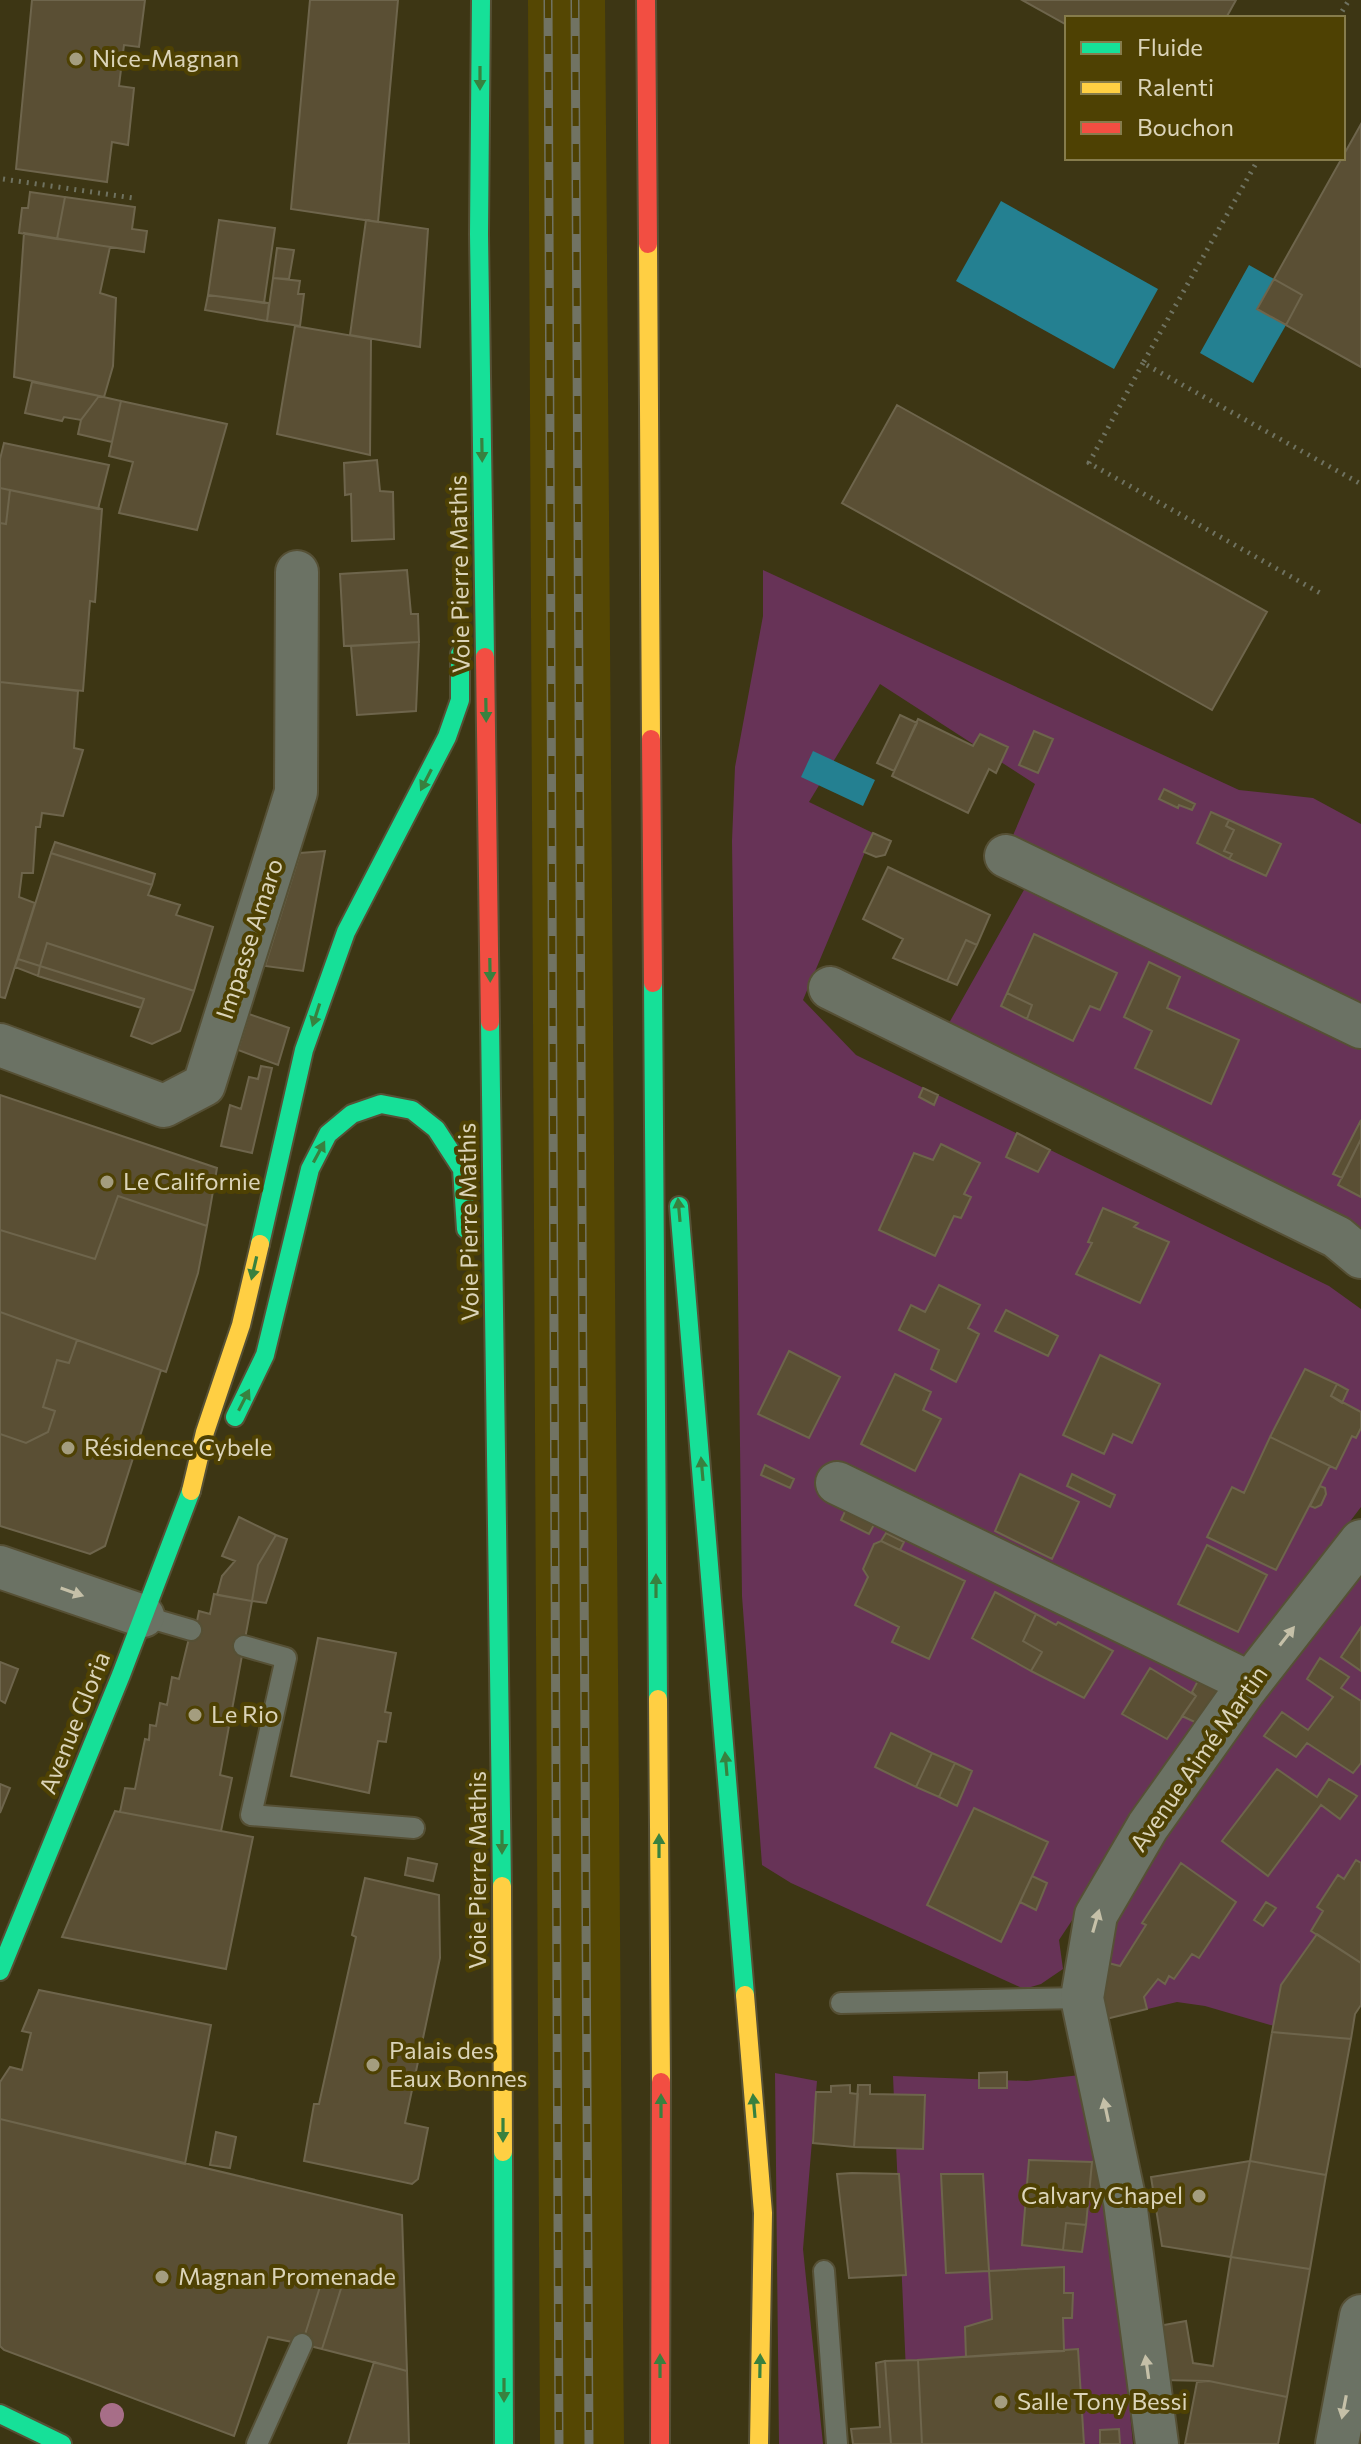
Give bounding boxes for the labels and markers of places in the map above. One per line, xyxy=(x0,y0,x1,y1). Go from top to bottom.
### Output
place label: Nice-Magnan xyxy=(92,43,239,72)
marker: Nice-Magnan xyxy=(67,50,85,68)
place label: Le Californie xyxy=(123,1166,261,1195)
marker: Le Californie xyxy=(98,1173,116,1191)
place label: Résidence Cybele xyxy=(84,1432,272,1461)
marker: Résidence Cybele xyxy=(59,1439,77,1457)
place label: Le Rio xyxy=(211,1699,279,1728)
marker: Le Rio xyxy=(186,1706,204,1724)
place label: Palais des Eaux Bonnes xyxy=(389,2035,527,2092)
marker: Palais des Eaux Bonnes xyxy=(364,2056,382,2074)
place label: Calvary Chapel xyxy=(1021,2180,1183,2209)
marker: Calvary Chapel xyxy=(1190,2187,1208,2205)
place label: Magnan Promenade xyxy=(178,2261,396,2290)
marker: Magnan Promenade xyxy=(153,2268,171,2286)
place label: Salle Tony Bessi xyxy=(1017,2386,1188,2415)
marker: Salle Tony Bessi xyxy=(992,2393,1010,2411)

